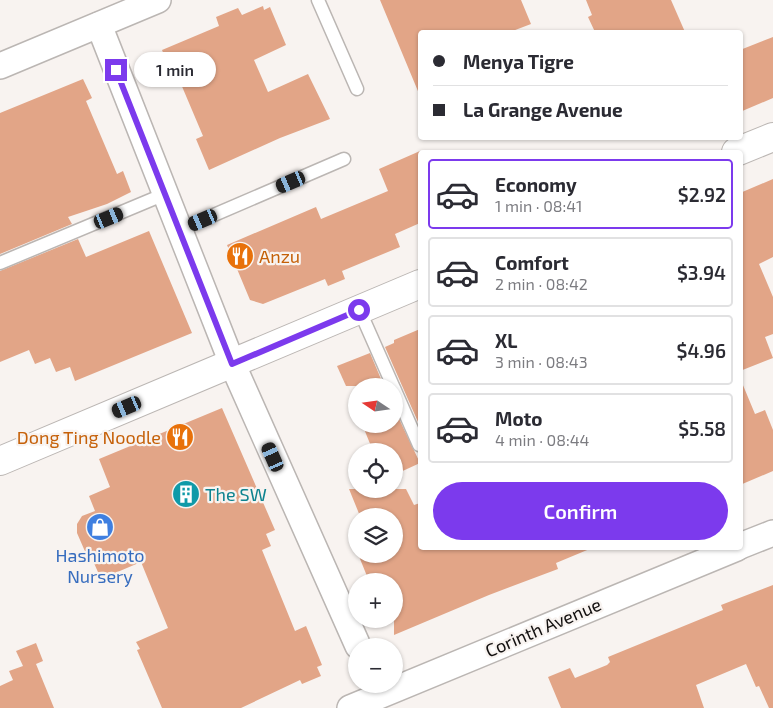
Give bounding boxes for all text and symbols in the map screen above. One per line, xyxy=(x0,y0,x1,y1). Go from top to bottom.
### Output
text: Menya Tigre xyxy=(463,50,574,73)
callout: 1 min xyxy=(134,52,216,88)
route end xyxy=(105,59,127,81)
text: 1 min xyxy=(156,60,194,79)
text: La Grange Avenue xyxy=(463,98,623,121)
car xyxy=(274,169,307,195)
icon: car xyxy=(435,172,480,217)
text: Economy xyxy=(495,173,577,196)
text: $2.92 xyxy=(678,183,726,206)
text: 1 min · 08:41 xyxy=(495,196,582,215)
car xyxy=(92,205,125,231)
car xyxy=(186,207,219,233)
restaurant icon: Anzu xyxy=(225,241,255,271)
place label: Anzu xyxy=(259,245,300,267)
icon: car xyxy=(435,250,480,295)
text: Comfort xyxy=(495,251,569,274)
text: $3.94 xyxy=(677,261,726,284)
text: 2 min · 08:42 xyxy=(495,274,588,293)
route start xyxy=(348,299,370,321)
icon: car xyxy=(435,328,480,373)
text: XL xyxy=(495,329,517,352)
text: $4.96 xyxy=(677,339,726,362)
text: 3 min · 08:43 xyxy=(495,352,588,371)
north arrow xyxy=(348,378,402,432)
map controls xyxy=(348,378,403,693)
car xyxy=(110,394,143,420)
icon: car xyxy=(435,406,480,451)
text: Moto xyxy=(495,407,543,430)
text: $5.58 xyxy=(678,417,726,440)
restaurant icon: Dong Ting Noodle xyxy=(165,422,195,452)
place label: Dong Ting Noodle xyxy=(17,426,161,448)
text: 4 min · 08:44 xyxy=(495,430,589,449)
car xyxy=(260,440,285,474)
button: locate xyxy=(348,443,403,498)
building icon: The SW xyxy=(171,479,201,509)
button: Confirm xyxy=(433,482,728,540)
place label: The SW xyxy=(205,483,267,505)
button: layers xyxy=(348,508,403,563)
shop icon: Hashimoto Nursery xyxy=(85,512,115,542)
place label: Hashimoto Nursery xyxy=(55,544,145,587)
button: + xyxy=(348,573,403,628)
street label: Corinth Avenue xyxy=(482,593,604,661)
button: − xyxy=(348,638,403,693)

